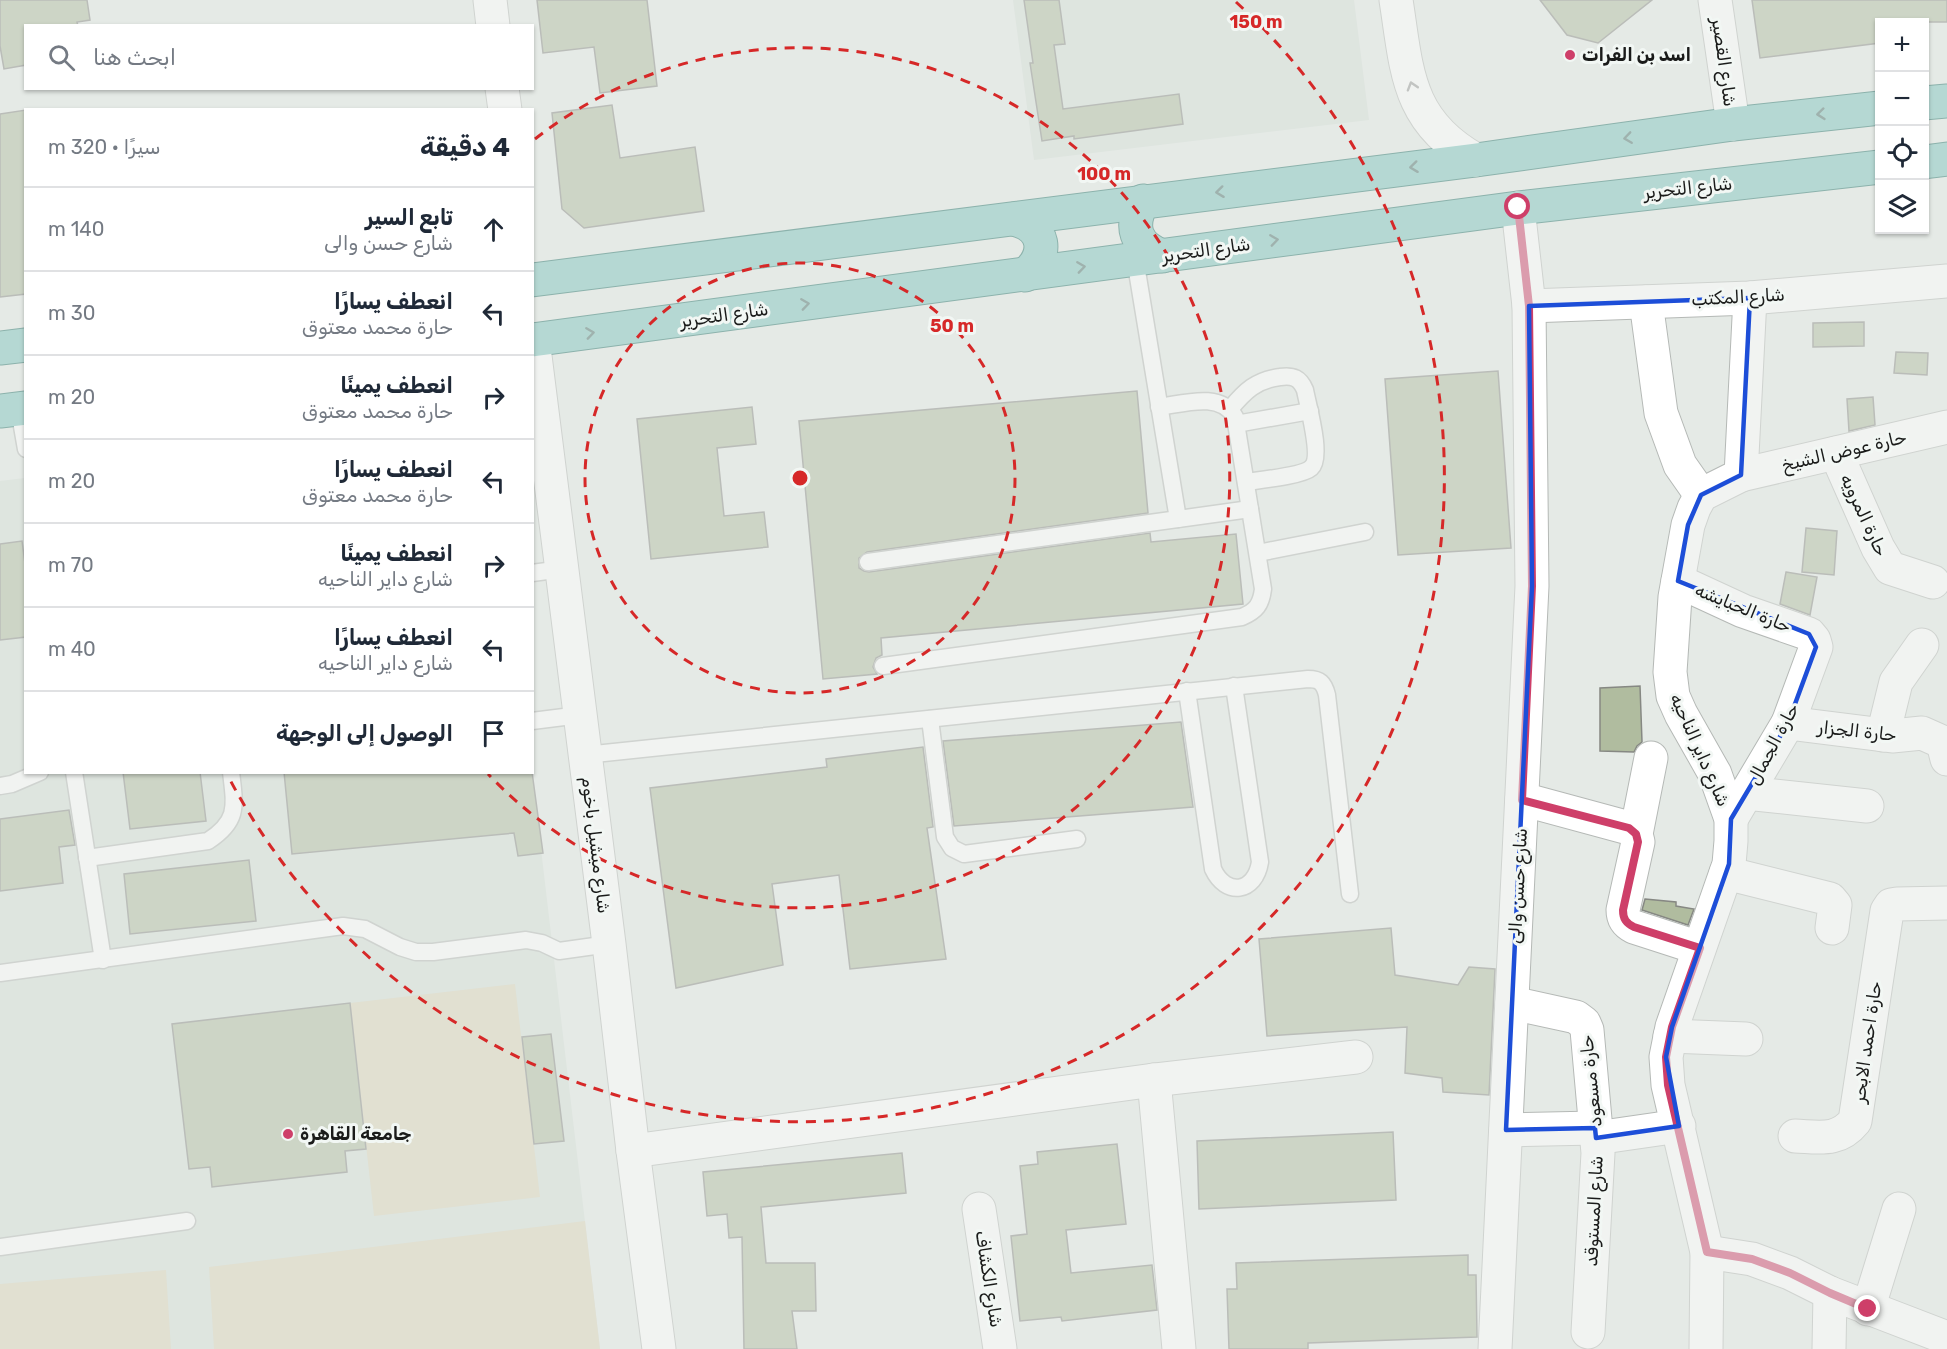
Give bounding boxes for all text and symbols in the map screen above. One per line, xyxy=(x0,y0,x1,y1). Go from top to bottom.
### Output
text: 150 m xyxy=(1229,11,1283,33)
street label: شارع القصير xyxy=(1706,15,1741,108)
map controls xyxy=(1875,18,1929,234)
button: + xyxy=(1875,18,1929,72)
search box xyxy=(24,24,534,90)
icon: search xyxy=(45,41,78,74)
text: ابحث هنا xyxy=(93,44,176,71)
place label: اسد بن الفرات xyxy=(1582,44,1691,66)
marker: اسد بن الفرات xyxy=(1563,48,1577,62)
button: − xyxy=(1875,72,1929,126)
one-way arrow xyxy=(1407,81,1419,92)
one-way arrow xyxy=(1817,107,1826,120)
button: locate xyxy=(1875,126,1929,180)
text: 4 دقيقة xyxy=(420,132,510,163)
one-way arrow xyxy=(1623,132,1632,144)
text: سيرًا · 320 m xyxy=(48,135,161,159)
one-way arrow xyxy=(1409,161,1418,173)
text: 100 m xyxy=(1077,163,1131,185)
street label: شارع التحرير xyxy=(1642,172,1734,205)
button: layers xyxy=(1875,180,1929,234)
one-way arrow xyxy=(1216,185,1225,197)
route start xyxy=(1504,193,1530,219)
text: تابع السير xyxy=(365,204,453,231)
icon: ahead xyxy=(477,213,510,246)
text: 140 m xyxy=(48,217,104,241)
text: شارع حسن والى xyxy=(324,231,453,255)
street label: شارع التحرير xyxy=(1159,233,1252,268)
one-way arrow xyxy=(1270,235,1279,247)
one-way arrow xyxy=(1077,262,1086,274)
street label: شارع المكتب xyxy=(1691,284,1786,311)
text: انعطف يسارًا xyxy=(334,288,453,315)
icon: left xyxy=(477,297,510,330)
street label: شارع التحرير xyxy=(677,298,770,333)
one-way arrow xyxy=(800,299,809,311)
text: 30 m xyxy=(48,301,95,325)
text: حارة محمد معتوق xyxy=(302,315,453,339)
text: 50 m xyxy=(930,315,974,337)
one-way arrow xyxy=(586,327,595,339)
text: انعطف يمينًا xyxy=(340,372,453,399)
icon: right xyxy=(477,381,510,414)
text: 20 m xyxy=(48,385,95,409)
text: حارة محمد معتوق xyxy=(302,399,453,423)
street label: حارة عوض الشيخ xyxy=(1779,426,1909,478)
text: انعطف يسارًا xyxy=(334,456,453,483)
icon: left xyxy=(477,465,510,498)
centre of rings xyxy=(790,468,810,488)
text: 20 m xyxy=(48,469,95,493)
street label: حارة المرويه xyxy=(1835,470,1893,560)
text: حارة محمد معتوق xyxy=(302,483,453,507)
text: انعطف يمينًا xyxy=(340,540,453,567)
icon: right xyxy=(477,549,510,582)
text: 70 m xyxy=(48,553,94,577)
text: شارع داير الناحيه xyxy=(318,567,453,591)
street label: حارة الحبايشه xyxy=(1692,579,1794,637)
text: انعطف يسارًا xyxy=(334,624,453,651)
icon: left xyxy=(477,633,510,666)
text: 40 m xyxy=(48,637,96,661)
text: شارع داير الناحيه xyxy=(318,651,453,675)
street label: شارع داير الناحيه xyxy=(1664,690,1735,810)
street label: حارة الجمال xyxy=(1742,699,1804,789)
street label: حارة الجزار xyxy=(1816,716,1897,746)
icon: arrive xyxy=(477,717,510,750)
text: الوصول إلى الوجهة xyxy=(276,720,453,747)
street label: شارع ميشيل باخوم xyxy=(576,775,615,915)
street label: شارع حسن والى xyxy=(1504,827,1533,945)
street label: حارة احمد الابحر xyxy=(1847,980,1886,1105)
street label: حارة مسعود xyxy=(1575,1034,1607,1128)
place label: جامعة القاهرة xyxy=(300,1123,411,1145)
marker: جامعة القاهرة xyxy=(281,1127,295,1141)
street label: شارع المستوقد xyxy=(1580,1155,1609,1267)
street label: شارع الكشاف xyxy=(969,1229,1008,1329)
route end xyxy=(1854,1295,1880,1321)

